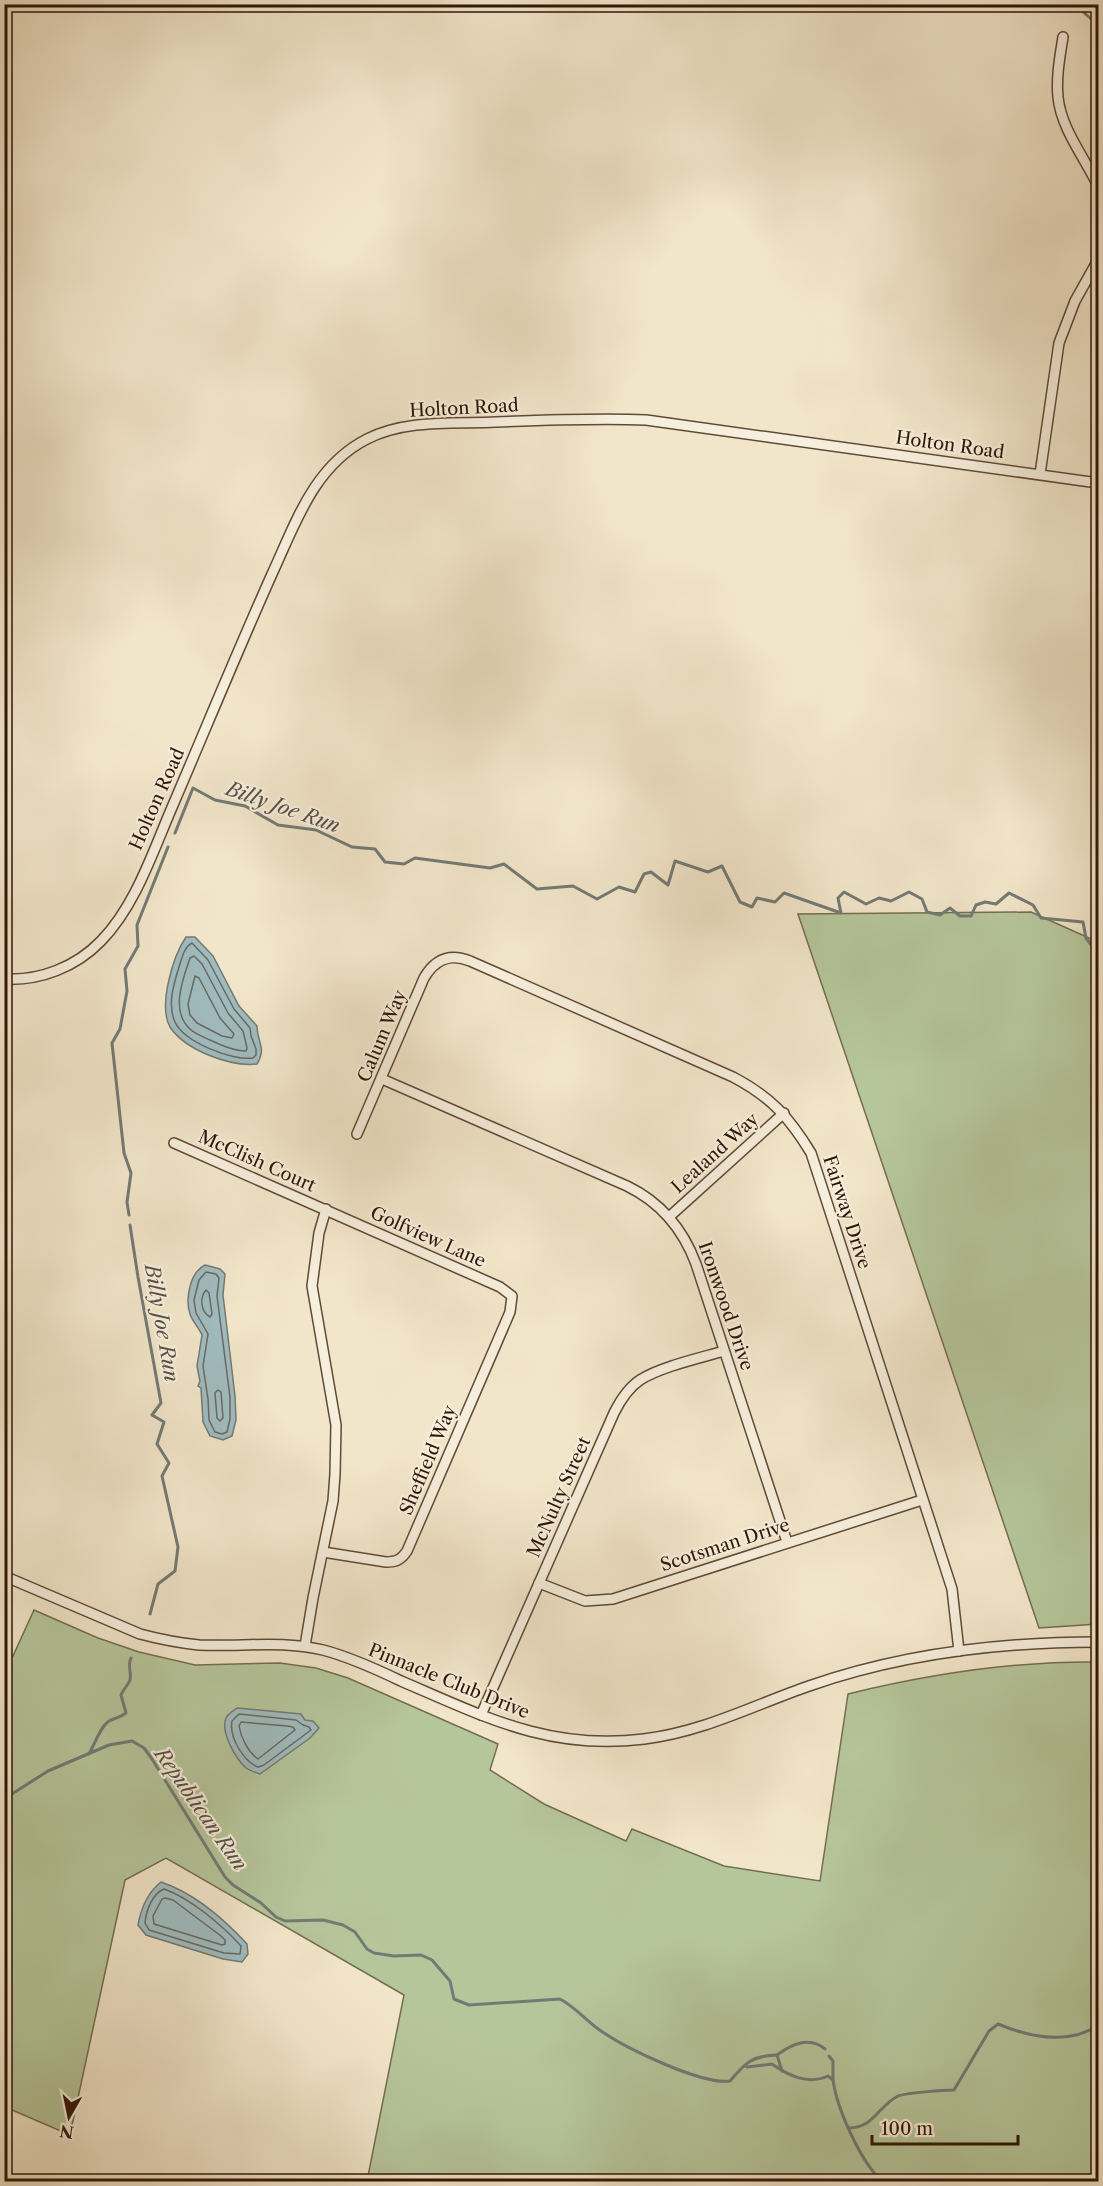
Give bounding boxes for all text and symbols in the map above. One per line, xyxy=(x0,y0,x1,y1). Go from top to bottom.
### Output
street label: Holton Road xyxy=(409,394,519,422)
street label: Holton Road xyxy=(894,426,1006,464)
street label: Holton Road xyxy=(125,745,189,853)
water label: Billy Joe Run xyxy=(221,776,343,838)
street label: Calum Way xyxy=(353,986,412,1085)
street label: Lealand Way xyxy=(667,1107,764,1198)
street label: McClish Court xyxy=(195,1125,319,1197)
street label: Fairway Drive xyxy=(818,1152,876,1272)
street label: Golfview Lane xyxy=(367,1202,489,1272)
street label: Ironwood Drive xyxy=(694,1239,758,1373)
water label: Billy Joe Run xyxy=(139,1260,184,1384)
street label: Sheffield Way xyxy=(395,1401,461,1518)
street label: McNulty Street xyxy=(523,1433,596,1561)
street label: Scotsman Drive xyxy=(658,1514,792,1576)
street label: Pinnacle Club Drive xyxy=(365,1639,533,1723)
water label: Republican Run xyxy=(149,1741,252,1875)
north arrow xyxy=(39,2087,99,2147)
scale bar xyxy=(872,2108,1018,2146)
text: 100 m xyxy=(881,2118,933,2140)
text: N xyxy=(58,2121,75,2143)

